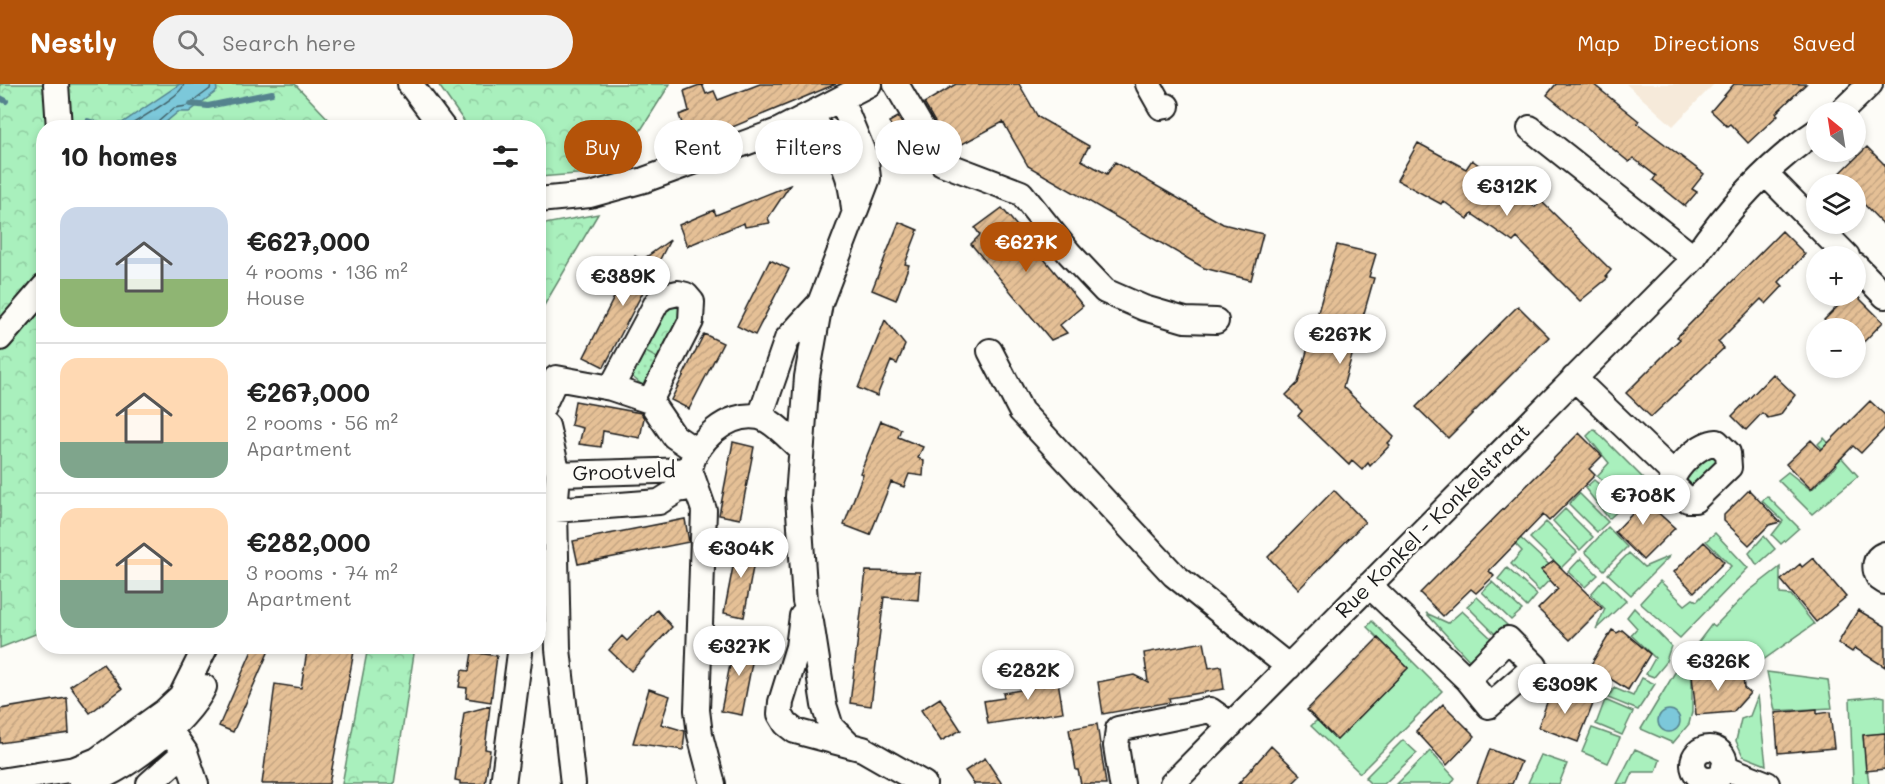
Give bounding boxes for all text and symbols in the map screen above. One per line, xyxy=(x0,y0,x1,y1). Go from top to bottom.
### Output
search box xyxy=(153,15,573,69)
text: Nestly xyxy=(30,24,117,60)
icon: search xyxy=(174,26,207,59)
text: Search here xyxy=(222,28,356,57)
text: Map xyxy=(1577,29,1620,56)
text: Directions xyxy=(1653,29,1760,56)
text: Saved xyxy=(1793,29,1855,56)
north arrow xyxy=(1806,102,1866,162)
map controls xyxy=(1806,102,1866,378)
chip: Buy xyxy=(564,120,642,174)
chip: Rent xyxy=(654,120,743,174)
chip: Filters xyxy=(755,120,863,174)
chip: New xyxy=(875,120,962,174)
text: 10 homes xyxy=(60,139,178,173)
icon: filters xyxy=(489,140,522,173)
pin: €312K xyxy=(1465,166,1549,217)
text: €312K xyxy=(1476,172,1538,198)
button: layers xyxy=(1806,174,1866,234)
pin: €627K xyxy=(984,222,1068,273)
text: €627,000 xyxy=(246,224,370,258)
text: €627K xyxy=(994,228,1058,254)
icon: home xyxy=(108,231,180,303)
button: + xyxy=(1806,246,1866,306)
pin: €389K xyxy=(581,256,665,307)
text: 4 rooms · 136 m² xyxy=(246,258,408,284)
text: €389K xyxy=(590,262,656,288)
text: House xyxy=(246,284,305,310)
pin: €267K xyxy=(1298,314,1382,365)
button: − xyxy=(1806,318,1866,378)
text: €267K xyxy=(1308,320,1372,346)
text: €267,000 xyxy=(246,375,370,409)
icon: home xyxy=(108,382,180,454)
text: 2 rooms · 56 m² xyxy=(246,409,398,435)
street label: Rue Konkel - Konkelstraat xyxy=(1329,417,1535,623)
text: Apartment xyxy=(246,435,352,461)
street label: Grootveld xyxy=(572,455,676,486)
pin: €708K xyxy=(1601,475,1685,526)
text: €708K xyxy=(1610,481,1676,507)
text: €282,000 xyxy=(246,525,370,559)
pin: €304K xyxy=(699,528,783,579)
icon: home xyxy=(108,532,180,604)
text: €304K xyxy=(708,534,774,560)
text: 3 rooms · 74 m² xyxy=(246,559,398,585)
text: Apartment xyxy=(246,585,352,611)
pin: €327K xyxy=(697,626,781,677)
text: €327K xyxy=(707,632,771,658)
pin: €326K xyxy=(1676,641,1760,692)
text: €326K xyxy=(1686,647,1750,673)
pin: €282K xyxy=(986,650,1070,701)
text: €282K xyxy=(996,656,1060,682)
pin: €309K xyxy=(1523,664,1607,715)
text: €309K xyxy=(1532,670,1598,696)

